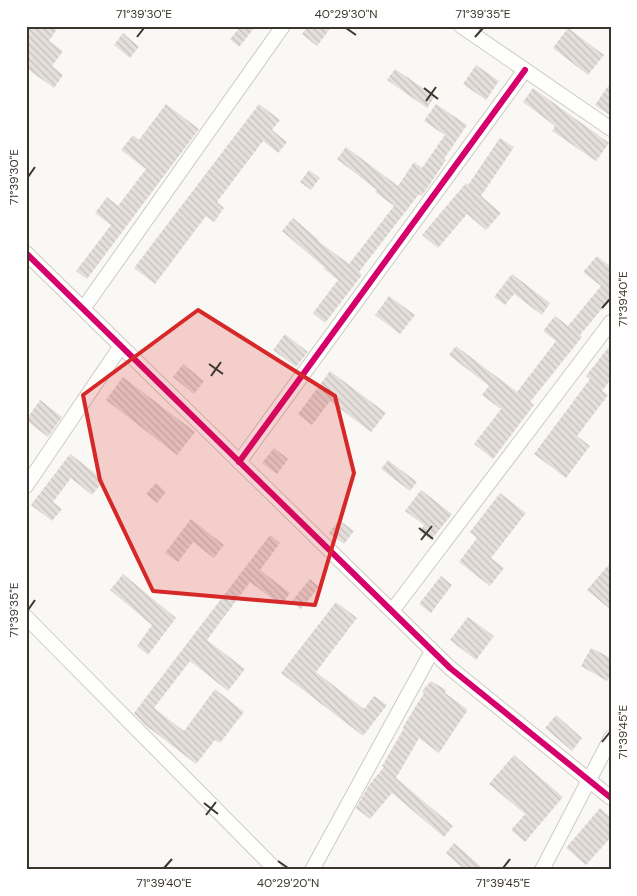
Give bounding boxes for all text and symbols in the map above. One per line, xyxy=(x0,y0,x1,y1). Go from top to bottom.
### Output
text: 71°39'30"E xyxy=(116,6,172,22)
text: 40°29'30"N xyxy=(315,6,377,22)
text: 71°39'35"E xyxy=(456,6,511,22)
text: 71°39'30"E xyxy=(6,149,22,205)
text: 71°39'40"E xyxy=(615,271,631,327)
text: 71°39'35"E xyxy=(6,582,22,638)
text: 71°39'45"E xyxy=(615,705,631,759)
text: 71°39'40"E xyxy=(136,875,192,891)
text: 40°29'20"N xyxy=(257,875,319,891)
text: 71°39'45"E xyxy=(476,875,530,891)

